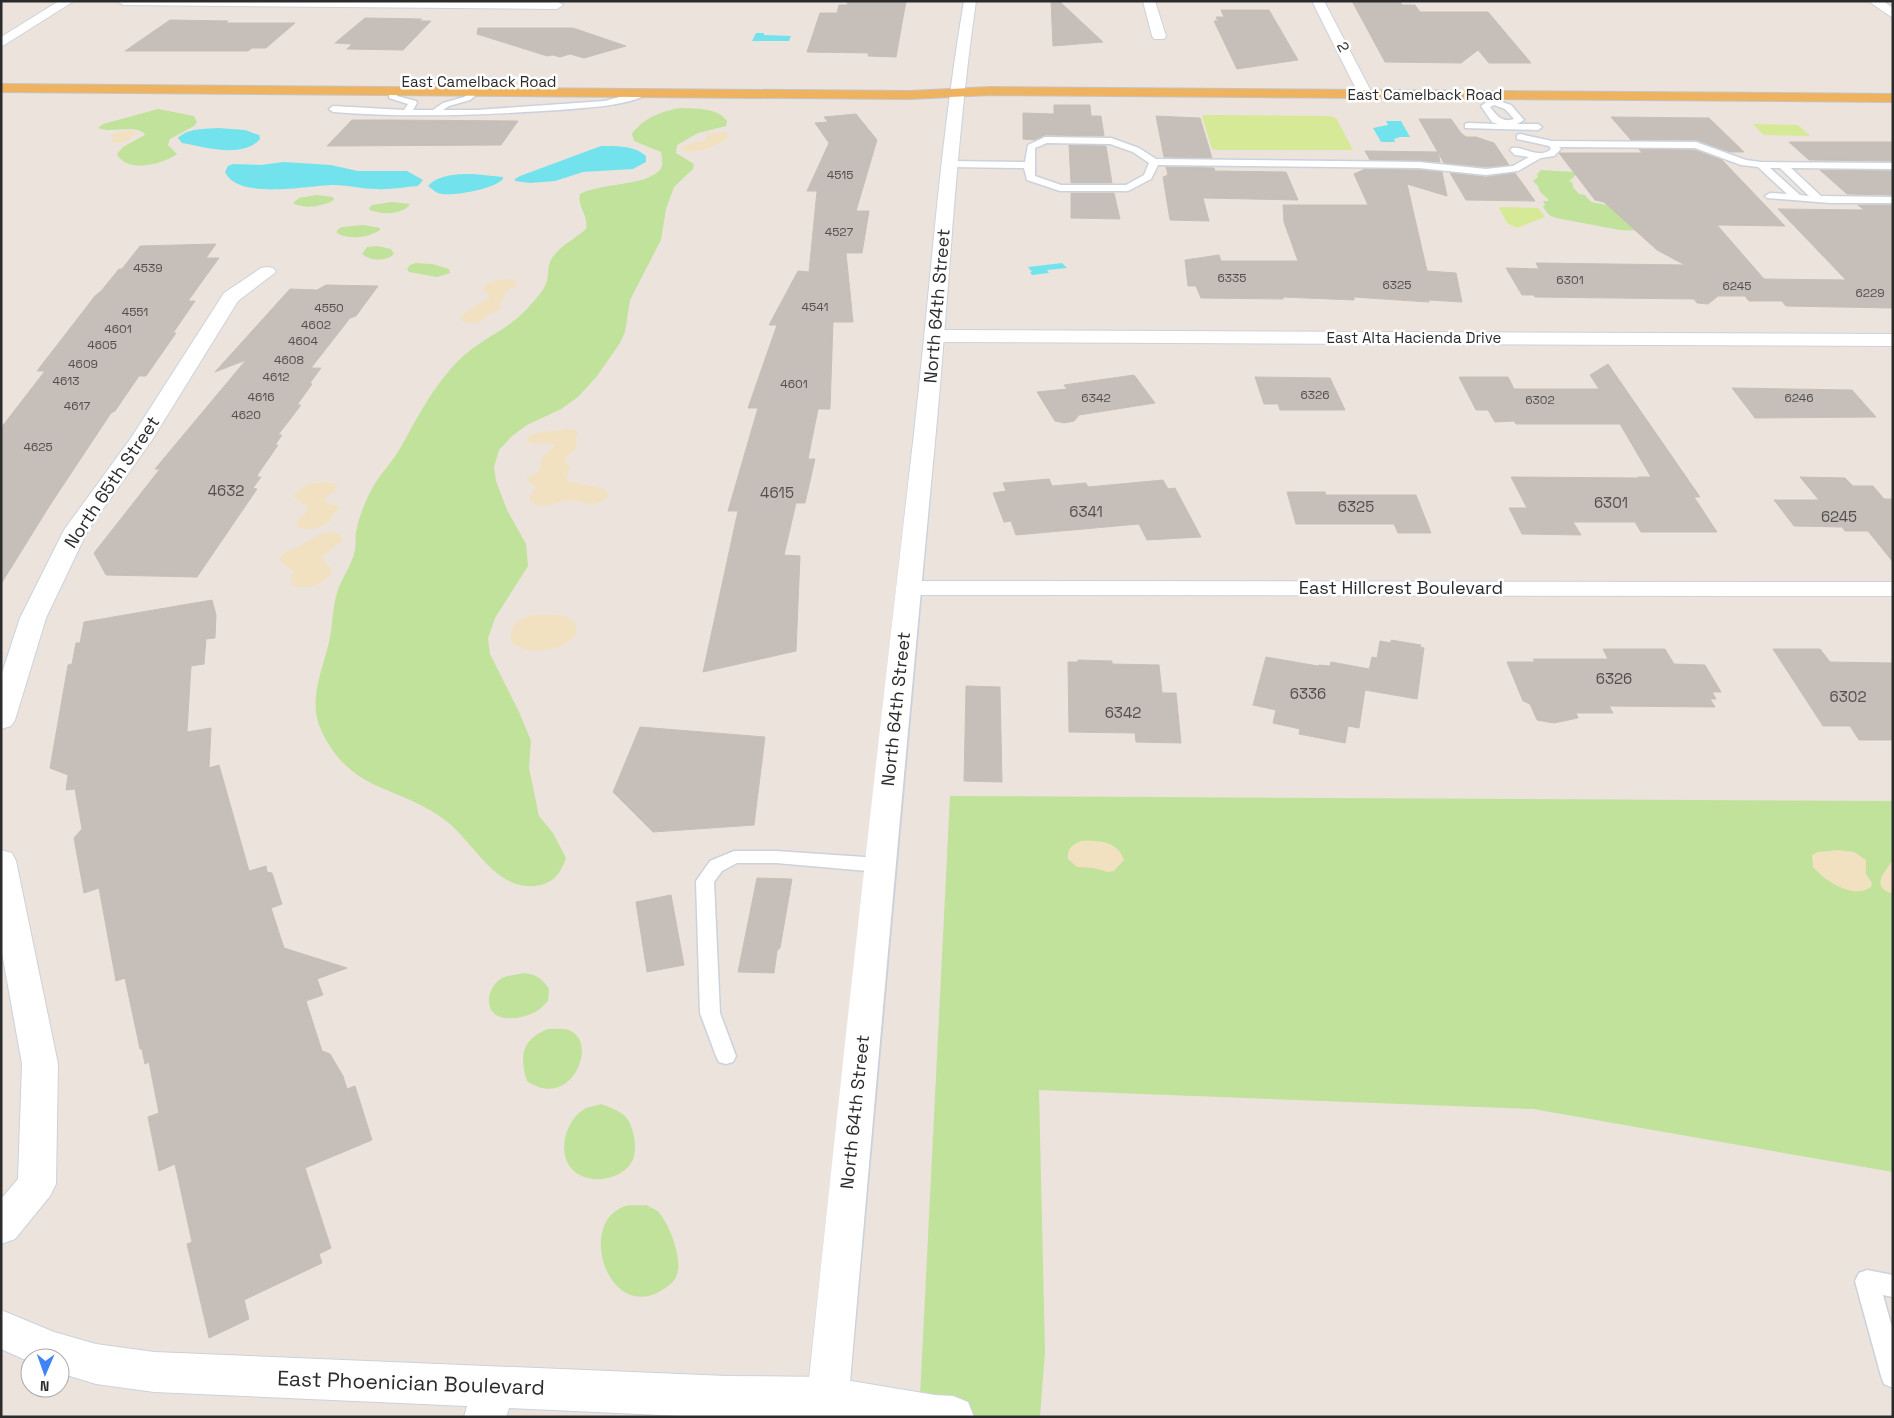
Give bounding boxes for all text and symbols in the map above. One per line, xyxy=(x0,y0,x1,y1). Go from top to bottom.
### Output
street label: 2 xyxy=(1333,38,1354,55)
street label: East Camelback Road xyxy=(401,72,557,91)
street label: East Camelback Road xyxy=(1347,85,1503,104)
house number: 4515 xyxy=(827,167,853,183)
house number: 4527 xyxy=(825,224,853,240)
street label: North 64th Street xyxy=(918,228,955,384)
house number: 4539 xyxy=(133,260,163,276)
house number: 6335 xyxy=(1217,270,1247,286)
house number: 6301 xyxy=(1556,272,1584,288)
house number: 6325 xyxy=(1382,277,1412,293)
house number: 6245 xyxy=(1723,278,1751,294)
house number: 6229 xyxy=(1855,285,1885,301)
house number: 4541 xyxy=(802,299,828,315)
house number: 4550 xyxy=(314,300,344,316)
house number: 4551 xyxy=(122,304,148,320)
house number: 4602 xyxy=(301,317,331,333)
house number: 4601 xyxy=(104,321,132,337)
street label: East Alta Hacienda Drive xyxy=(1327,328,1502,347)
house number: 4604 xyxy=(288,333,319,349)
house number: 4605 xyxy=(87,337,117,353)
house number: 4608 xyxy=(274,352,304,368)
house number: 4609 xyxy=(68,356,98,372)
house number: 4612 xyxy=(262,369,290,385)
house number: 4613 xyxy=(52,373,80,389)
house number: 4601 xyxy=(780,376,808,392)
house number: 6326 xyxy=(1300,387,1330,403)
house number: 4616 xyxy=(247,389,275,405)
house number: 6342 xyxy=(1081,390,1111,406)
house number: 6246 xyxy=(1784,390,1814,406)
house number: 6302 xyxy=(1525,392,1555,408)
house number: 4617 xyxy=(64,398,91,414)
house number: 4620 xyxy=(231,407,261,423)
street label: North 65th Street xyxy=(59,411,164,552)
house number: 4625 xyxy=(23,439,53,455)
house number: 4632 xyxy=(208,481,244,500)
house number: 4615 xyxy=(760,483,794,502)
house number: 6301 xyxy=(1594,493,1628,512)
house number: 6325 xyxy=(1338,497,1374,516)
house number: 6341 xyxy=(1069,502,1103,521)
house number: 6245 xyxy=(1821,507,1857,526)
street label: East Hillcrest Boulevard xyxy=(1299,576,1503,599)
street label: North 64th Street xyxy=(876,631,915,787)
house number: 6326 xyxy=(1596,669,1632,688)
house number: 6336 xyxy=(1290,684,1326,703)
house number: 6302 xyxy=(1830,687,1866,706)
house number: 6342 xyxy=(1105,703,1141,722)
street label: North 64th Street xyxy=(835,1034,874,1190)
north arrow xyxy=(20,1348,70,1398)
street label: East Phoenician Boulevard xyxy=(277,1364,545,1401)
text: N xyxy=(40,1377,50,1395)

